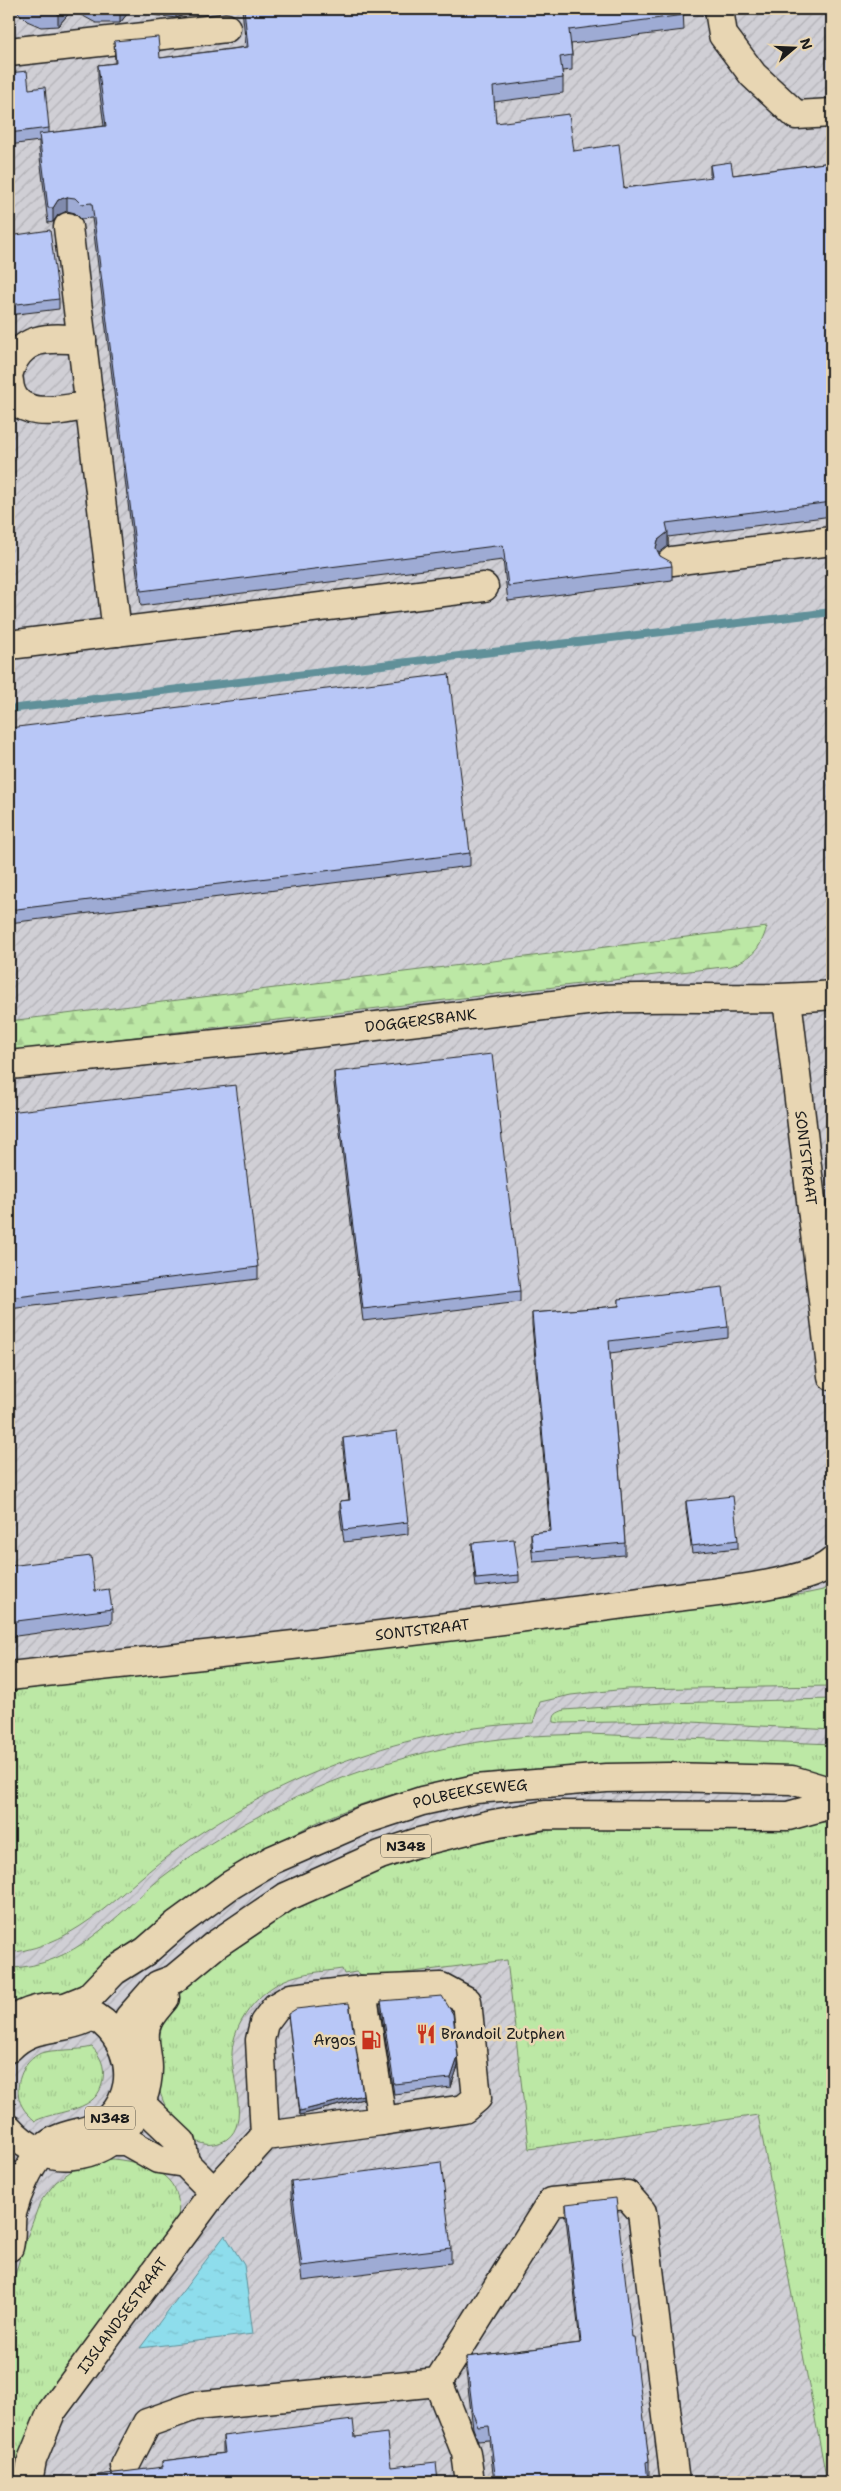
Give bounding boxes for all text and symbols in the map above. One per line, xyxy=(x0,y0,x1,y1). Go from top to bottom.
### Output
north arrow xyxy=(768,22,818,72)
text: N xyxy=(796,36,817,52)
street label: DOGGERSBANK xyxy=(364,1004,478,1037)
street label: SONTSTRAAT xyxy=(790,1109,822,1206)
street label: SONTSTRAAT xyxy=(374,1614,471,1645)
street label: POLBEEKSEWEG xyxy=(410,1775,528,1813)
road number: N348 xyxy=(381,1834,431,1858)
restaurant icon: Brandoil Zutphen xyxy=(415,2023,437,2045)
place label: Brandoil Zutphen xyxy=(441,2024,565,2044)
fuel station icon: Argos xyxy=(360,2029,382,2051)
place label: Argos xyxy=(313,2030,356,2050)
road number: N348 xyxy=(85,2106,135,2130)
street label: IJSLANDSESTRAAT xyxy=(73,2253,172,2378)

